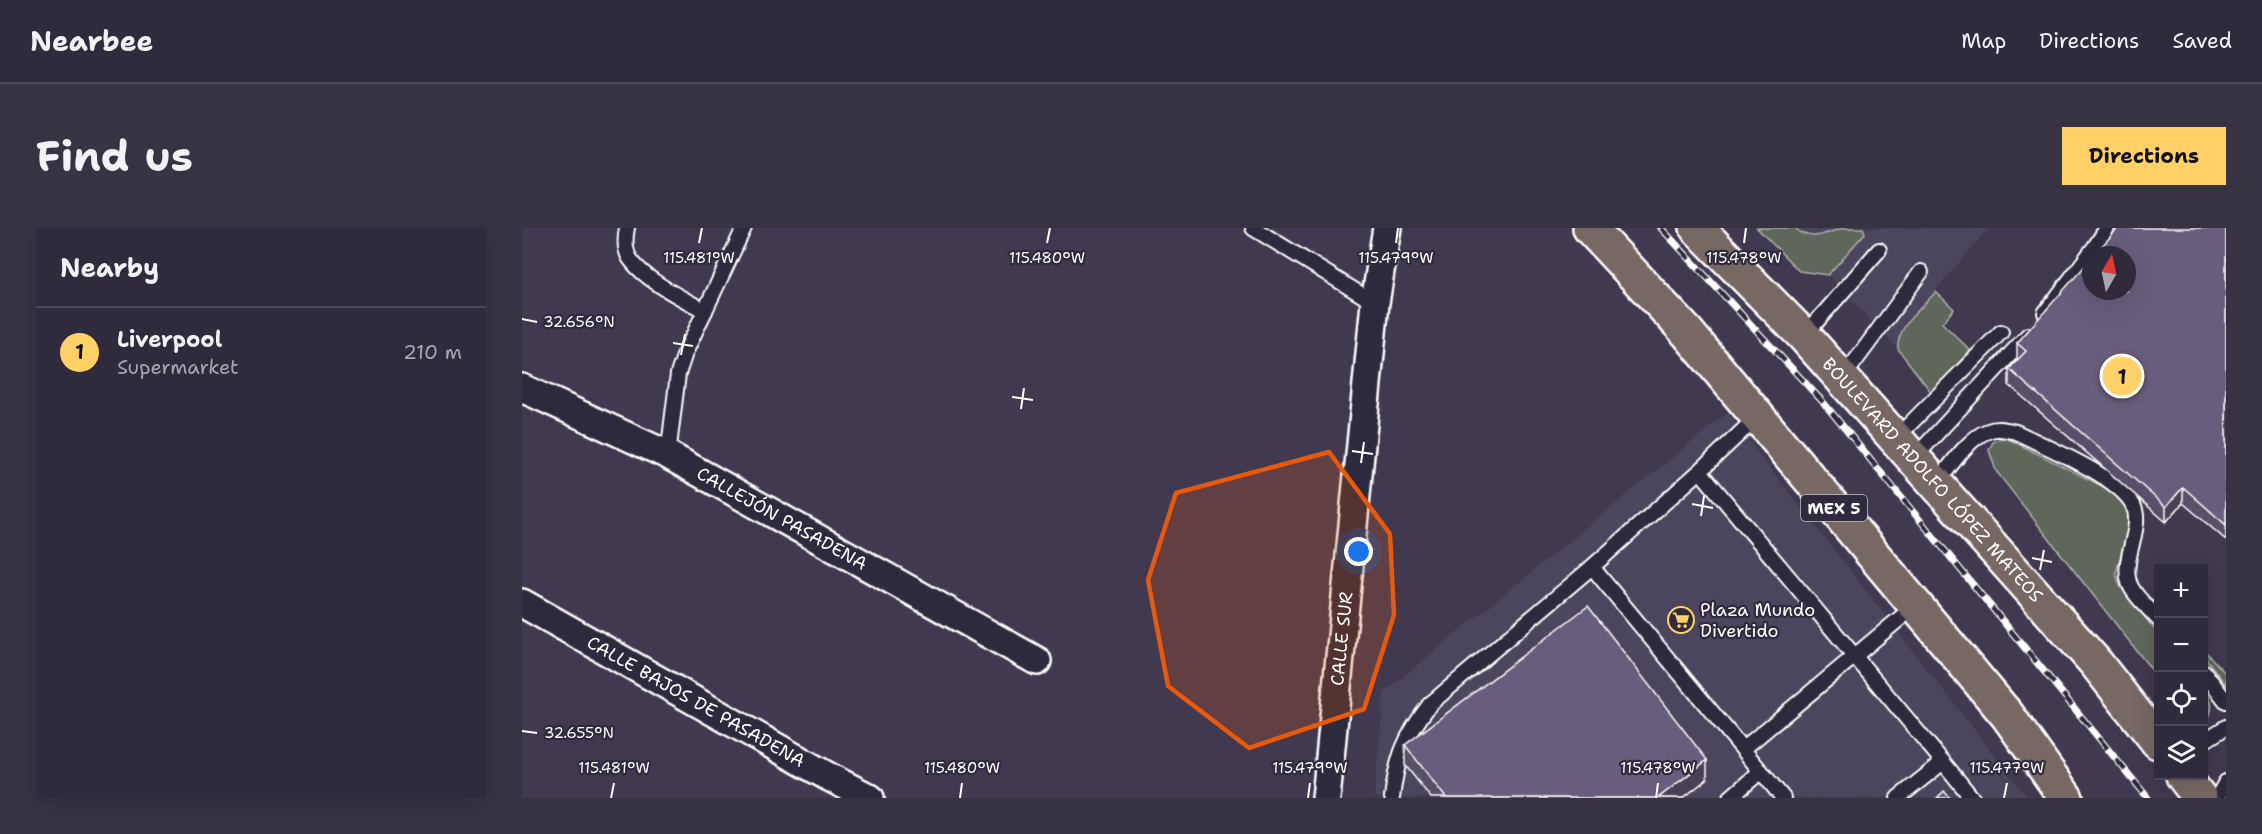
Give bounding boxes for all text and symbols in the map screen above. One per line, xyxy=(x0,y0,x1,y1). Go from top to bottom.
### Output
text: Nearbee xyxy=(30,22,153,60)
text: Map xyxy=(1961,27,2006,55)
text: Directions xyxy=(2039,27,2139,55)
text: Saved xyxy=(2172,27,2232,55)
button: Directions xyxy=(2062,127,2226,185)
text: Find us xyxy=(36,128,193,184)
north arrow xyxy=(2082,246,2136,300)
text: 115.481°W xyxy=(663,248,735,268)
text: 115.480°W xyxy=(1009,248,1085,268)
text: 115.479°W xyxy=(1358,248,1434,268)
text: 115.478°W xyxy=(1706,248,1782,268)
text: Nearby xyxy=(60,250,159,285)
text: 32.656°N xyxy=(543,312,615,332)
text: Liverpool xyxy=(117,325,222,354)
text: 1 xyxy=(75,339,84,365)
text: 210 m xyxy=(403,339,462,365)
street label: BOULEVARD ADOLFO LÓPEZ MATEOS xyxy=(1817,352,2048,607)
text: Supermarket xyxy=(117,354,239,380)
pin: 1 xyxy=(2102,354,2142,398)
street label: CALLEJÓN PASADENA xyxy=(692,461,871,576)
road number: MEX 5 xyxy=(1801,495,1867,521)
your location xyxy=(1344,537,1373,566)
map controls xyxy=(2154,564,2208,780)
button: + xyxy=(2154,564,2208,618)
street label: CALLE SUR xyxy=(1325,591,1358,687)
place label: Plaza Mundo Divertido xyxy=(1700,598,1815,643)
supermarket icon: Plaza Mundo Divertido xyxy=(1666,605,1696,635)
button: − xyxy=(2154,618,2208,672)
street label: CALLE BAJOS DE PASADENA xyxy=(583,630,809,773)
button: locate xyxy=(2154,672,2208,726)
text: 32.655°N xyxy=(544,723,614,743)
button: layers xyxy=(2154,726,2208,780)
text: 115.481°W xyxy=(578,758,650,778)
text: 115.480°W xyxy=(924,758,1000,778)
text: 115.479°W xyxy=(1272,758,1348,778)
text: 115.478°W xyxy=(1620,758,1696,778)
text: 115.477°W xyxy=(1970,758,2044,778)

